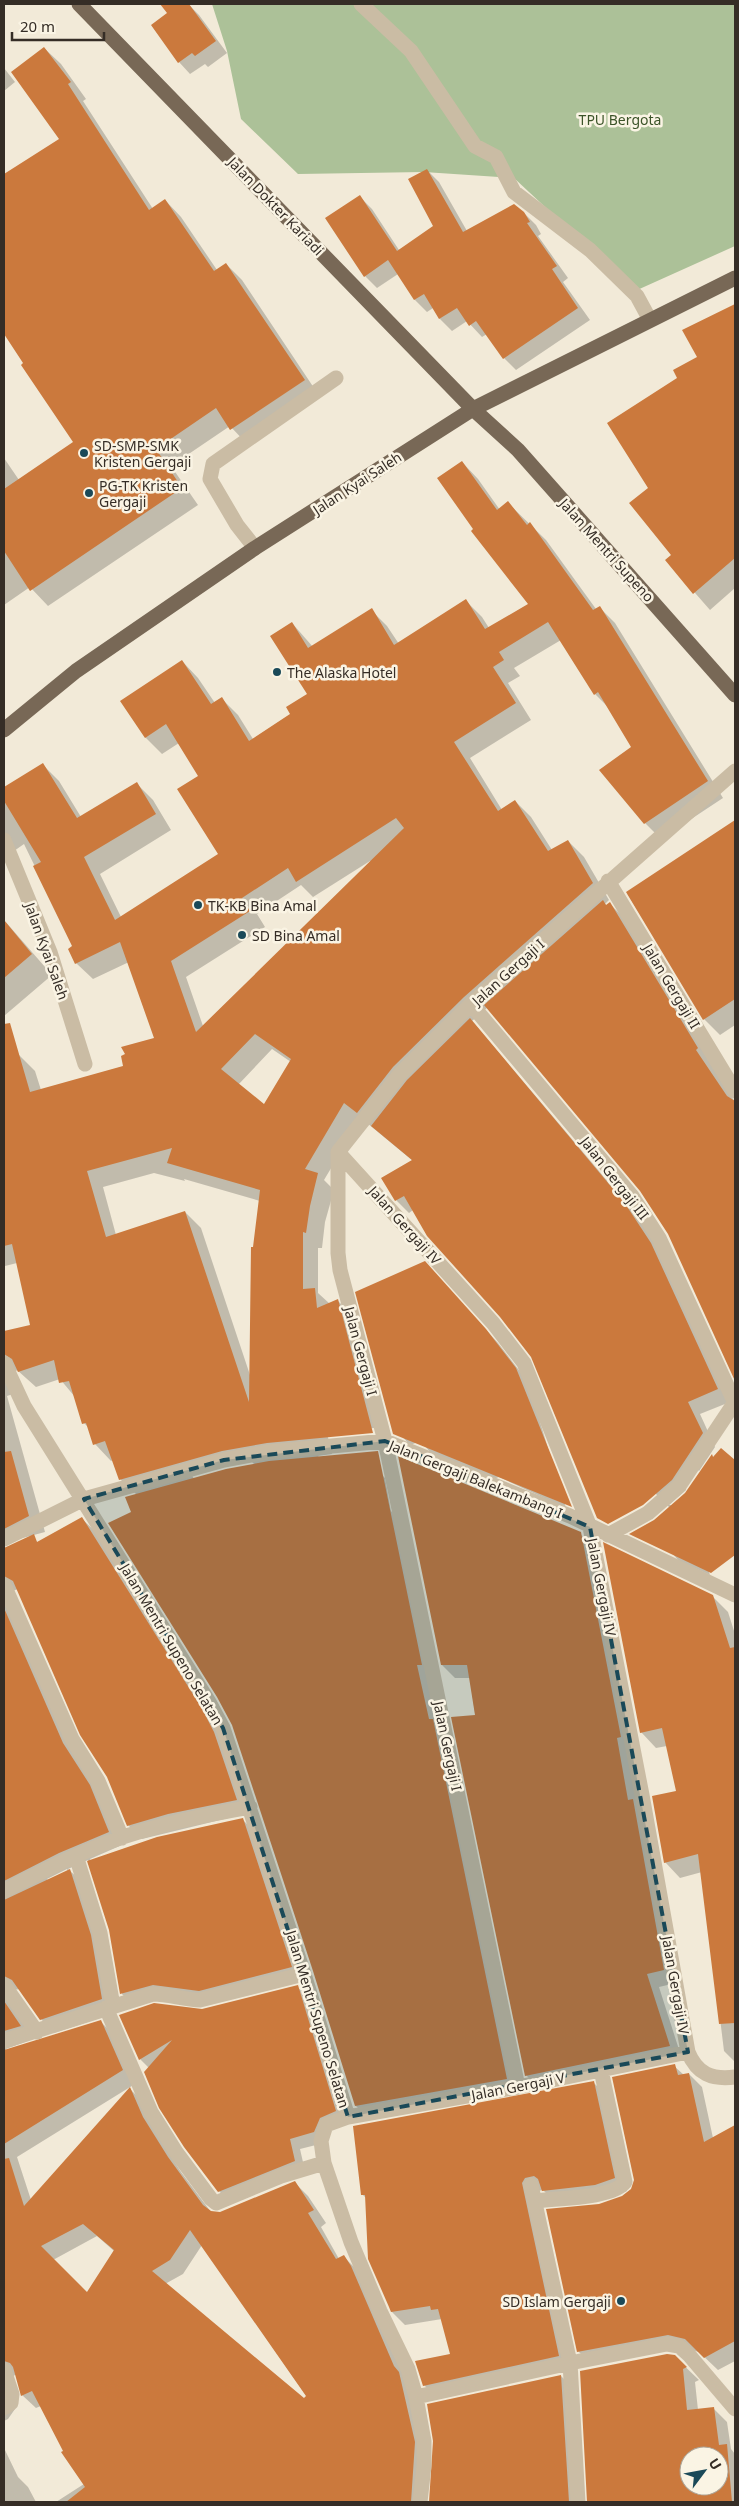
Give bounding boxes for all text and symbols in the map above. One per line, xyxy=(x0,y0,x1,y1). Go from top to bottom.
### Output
scale bar xyxy=(12,10,105,42)
text: 20 m xyxy=(20,16,55,36)
park label: TPU Bergota xyxy=(579,110,661,129)
street label: Jalan Dokter Kariadi xyxy=(223,151,328,259)
place label: SD-SMP-SMK Kristen Gergaji xyxy=(94,436,191,471)
marker: SD-SMP-SMK Kristen Gergaji xyxy=(78,447,90,459)
street label: Jalan Kyai Saleh xyxy=(307,447,405,520)
place label: PG-TK Kristen Gergaji xyxy=(99,476,188,511)
marker: PG-TK Kristen Gergaji xyxy=(83,487,95,499)
street label: Jalan Mentri Supeno xyxy=(554,493,658,606)
place label: The Alaska Hotel xyxy=(287,663,396,682)
marker: The Alaska Hotel xyxy=(271,666,283,678)
place label: TK-KB Bina Amal xyxy=(208,896,317,915)
street label: Jalan Kyai Saleh xyxy=(20,898,73,1002)
marker: TK-KB Bina Amal xyxy=(192,899,204,911)
place label: SD Bina Amal xyxy=(252,926,340,945)
marker: SD Bina Amal xyxy=(236,929,248,941)
street label: Jalan Gergaji I xyxy=(466,934,548,1011)
street label: Jalan Gergaji II xyxy=(638,938,705,1032)
street label: Jalan Gergaji III xyxy=(575,1131,654,1224)
street label: Jalan Gergaji IV xyxy=(363,1180,446,1269)
street label: Jalan Gergaji I xyxy=(339,1303,382,1398)
street label: Jalan Gergaji Balekambang I xyxy=(385,1435,566,1523)
street label: Jalan Gergaji IV xyxy=(583,1534,621,1638)
street label: Jalan Mentri Supeno Selatan xyxy=(115,1558,228,1728)
street label: Jalan Gergaji I xyxy=(429,1697,467,1793)
street label: Jalan Mentri Supeno Selatan xyxy=(281,1926,354,2110)
street label: Jalan Gergaji IV xyxy=(658,1932,694,2036)
street label: Jalan Gergaji V xyxy=(468,2068,567,2105)
place label: SD Islam Gergaji xyxy=(502,2292,611,2311)
marker: SD Islam Gergaji xyxy=(615,2295,627,2307)
north arrow xyxy=(679,2446,729,2496)
text: U xyxy=(705,2454,726,2473)

